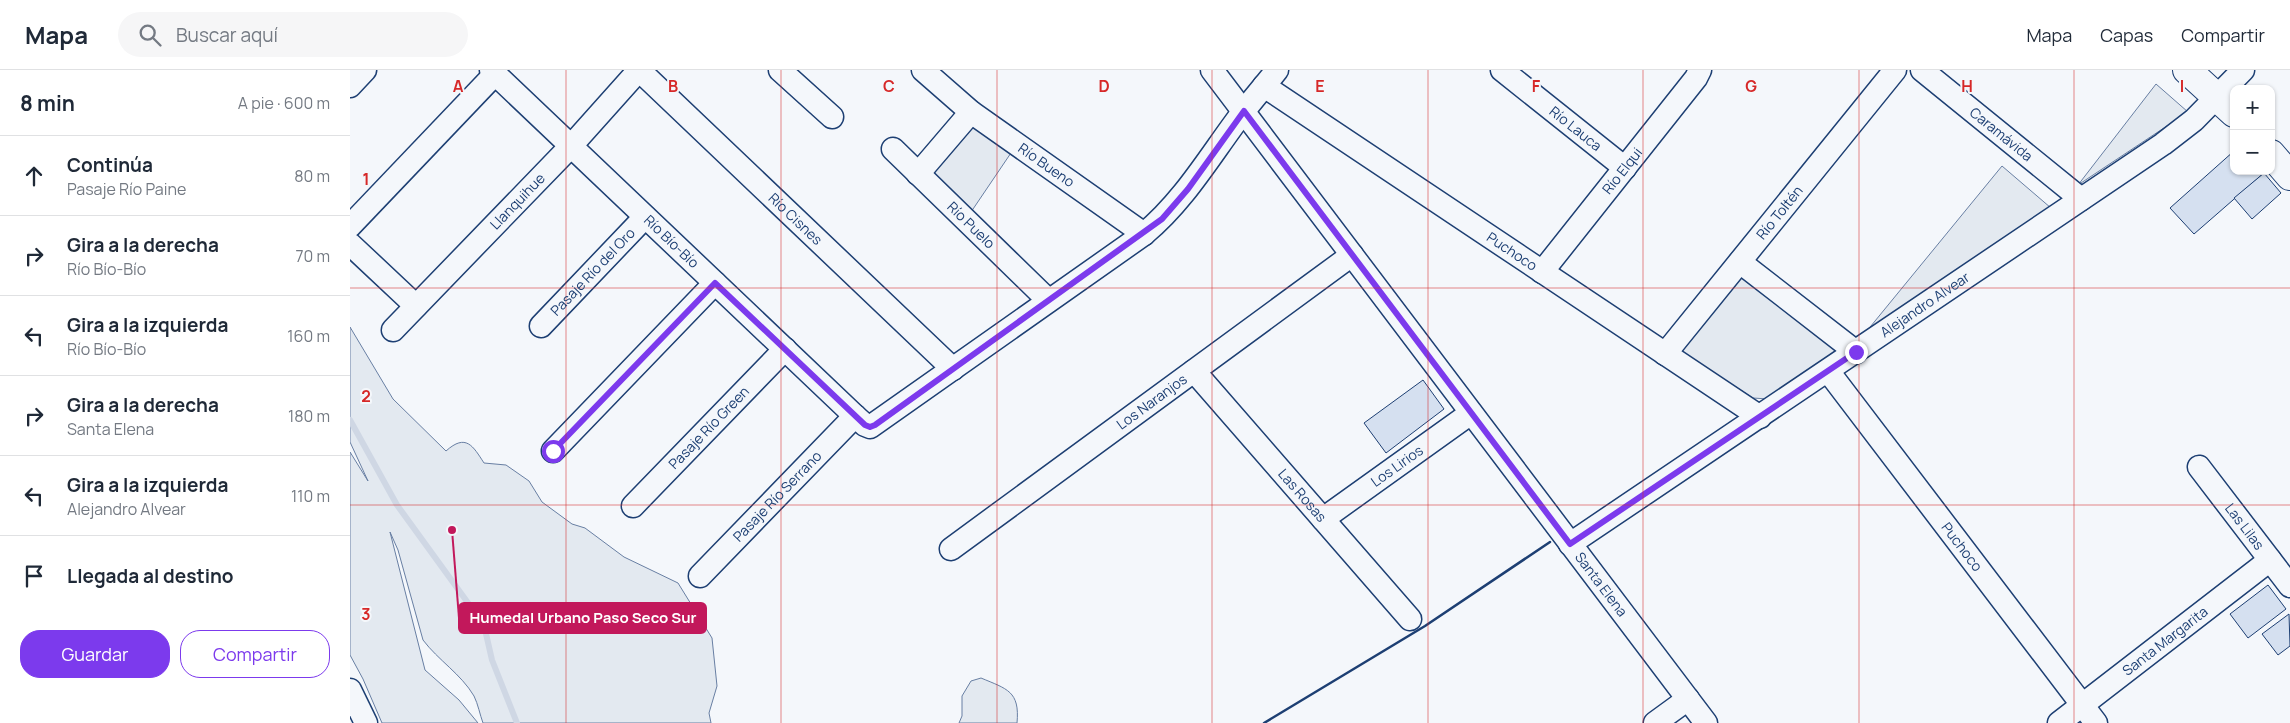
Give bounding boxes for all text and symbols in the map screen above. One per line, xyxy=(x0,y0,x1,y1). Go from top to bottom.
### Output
search box xyxy=(118,12,468,57)
text: Mapa xyxy=(25,18,88,51)
icon: search xyxy=(136,21,164,49)
text: Buscar aquí xyxy=(176,22,278,48)
text: Mapa xyxy=(2026,23,2072,47)
text: Capas xyxy=(2100,23,2153,47)
text: Compartir xyxy=(2181,23,2265,47)
text: A xyxy=(453,75,464,97)
text: B xyxy=(668,75,678,97)
text: C xyxy=(883,75,895,97)
text: D xyxy=(1098,75,1110,97)
text: E xyxy=(1315,75,1325,97)
text: F xyxy=(1532,75,1541,97)
text: G xyxy=(1745,75,1757,97)
text: H xyxy=(1961,75,1973,97)
text: I xyxy=(2180,75,2184,97)
map controls xyxy=(2230,85,2275,175)
button: + xyxy=(2230,85,2275,130)
text: 8 min xyxy=(20,89,75,117)
text: A pie · 600 m xyxy=(238,92,330,114)
street label: Río Lauca xyxy=(1546,101,1606,155)
street label: Caramávida xyxy=(1966,102,2037,165)
button: − xyxy=(2230,130,2275,175)
street label: Río Bueno xyxy=(1015,138,1079,191)
street label: Río Elqui xyxy=(1597,143,1646,198)
text: Continúa xyxy=(67,152,153,178)
icon: ahead xyxy=(20,162,48,190)
text: 80 m xyxy=(294,165,330,187)
text: 1 xyxy=(362,168,370,190)
street label: Llanquihue xyxy=(485,169,549,233)
text: Pasaje Río Paine xyxy=(67,178,186,200)
street label: Río Toltén xyxy=(1752,181,1807,243)
street label: Río Cisnes xyxy=(765,188,827,249)
street label: Río Puelo xyxy=(943,197,999,252)
street label: Río Bío-Bío xyxy=(640,210,704,272)
street label: Pasaje Río del Oro xyxy=(546,223,639,319)
street label: Puchoco xyxy=(1483,227,1541,275)
text: Gira a la derecha xyxy=(67,232,219,258)
icon: right xyxy=(20,242,48,270)
text: 70 m xyxy=(295,245,330,267)
text: Río Bío-Bío xyxy=(67,258,146,280)
street label: Alejandro Alvear xyxy=(1876,267,1973,341)
text: Gira a la izquierda xyxy=(67,312,228,338)
icon: left xyxy=(20,322,48,350)
text: 160 m xyxy=(287,325,330,347)
text: Río Bío-Bío xyxy=(67,338,146,360)
route end xyxy=(1845,341,1868,364)
street label: Los Naranjos xyxy=(1112,369,1191,434)
street label: Pasaje Río Green xyxy=(664,382,753,473)
text: 2 xyxy=(361,385,371,407)
text: Gira a la derecha xyxy=(67,392,219,418)
icon: right xyxy=(20,402,48,430)
text: 180 m xyxy=(288,405,330,427)
text: Santa Elena xyxy=(67,418,154,440)
route start xyxy=(542,440,565,463)
street label: Los Lirios xyxy=(1367,440,1427,491)
street label: Pasaje Río Serrano xyxy=(728,446,825,546)
street label: Las Rosas xyxy=(1274,464,1331,526)
text: Gira a la izquierda xyxy=(67,472,228,498)
icon: left xyxy=(20,482,48,510)
text: 110 m xyxy=(291,485,330,507)
text: Alejandro Alvear xyxy=(67,498,186,520)
street label: Las Lilas xyxy=(2221,499,2269,553)
street label: Puchoco xyxy=(1937,518,1987,575)
street label: Santa Elena xyxy=(1571,548,1632,620)
icon: arrive xyxy=(20,562,48,590)
text: Llegada al destino xyxy=(67,563,234,589)
street label: Santa Margarita xyxy=(2118,602,2211,680)
text: 3 xyxy=(361,603,371,625)
callout: Humedal Urbano Paso Seco Sur xyxy=(459,603,706,633)
text: Humedal Urbano Paso Seco Sur xyxy=(469,607,697,628)
button: Guardar xyxy=(20,630,170,678)
button: Compartir xyxy=(180,630,330,678)

